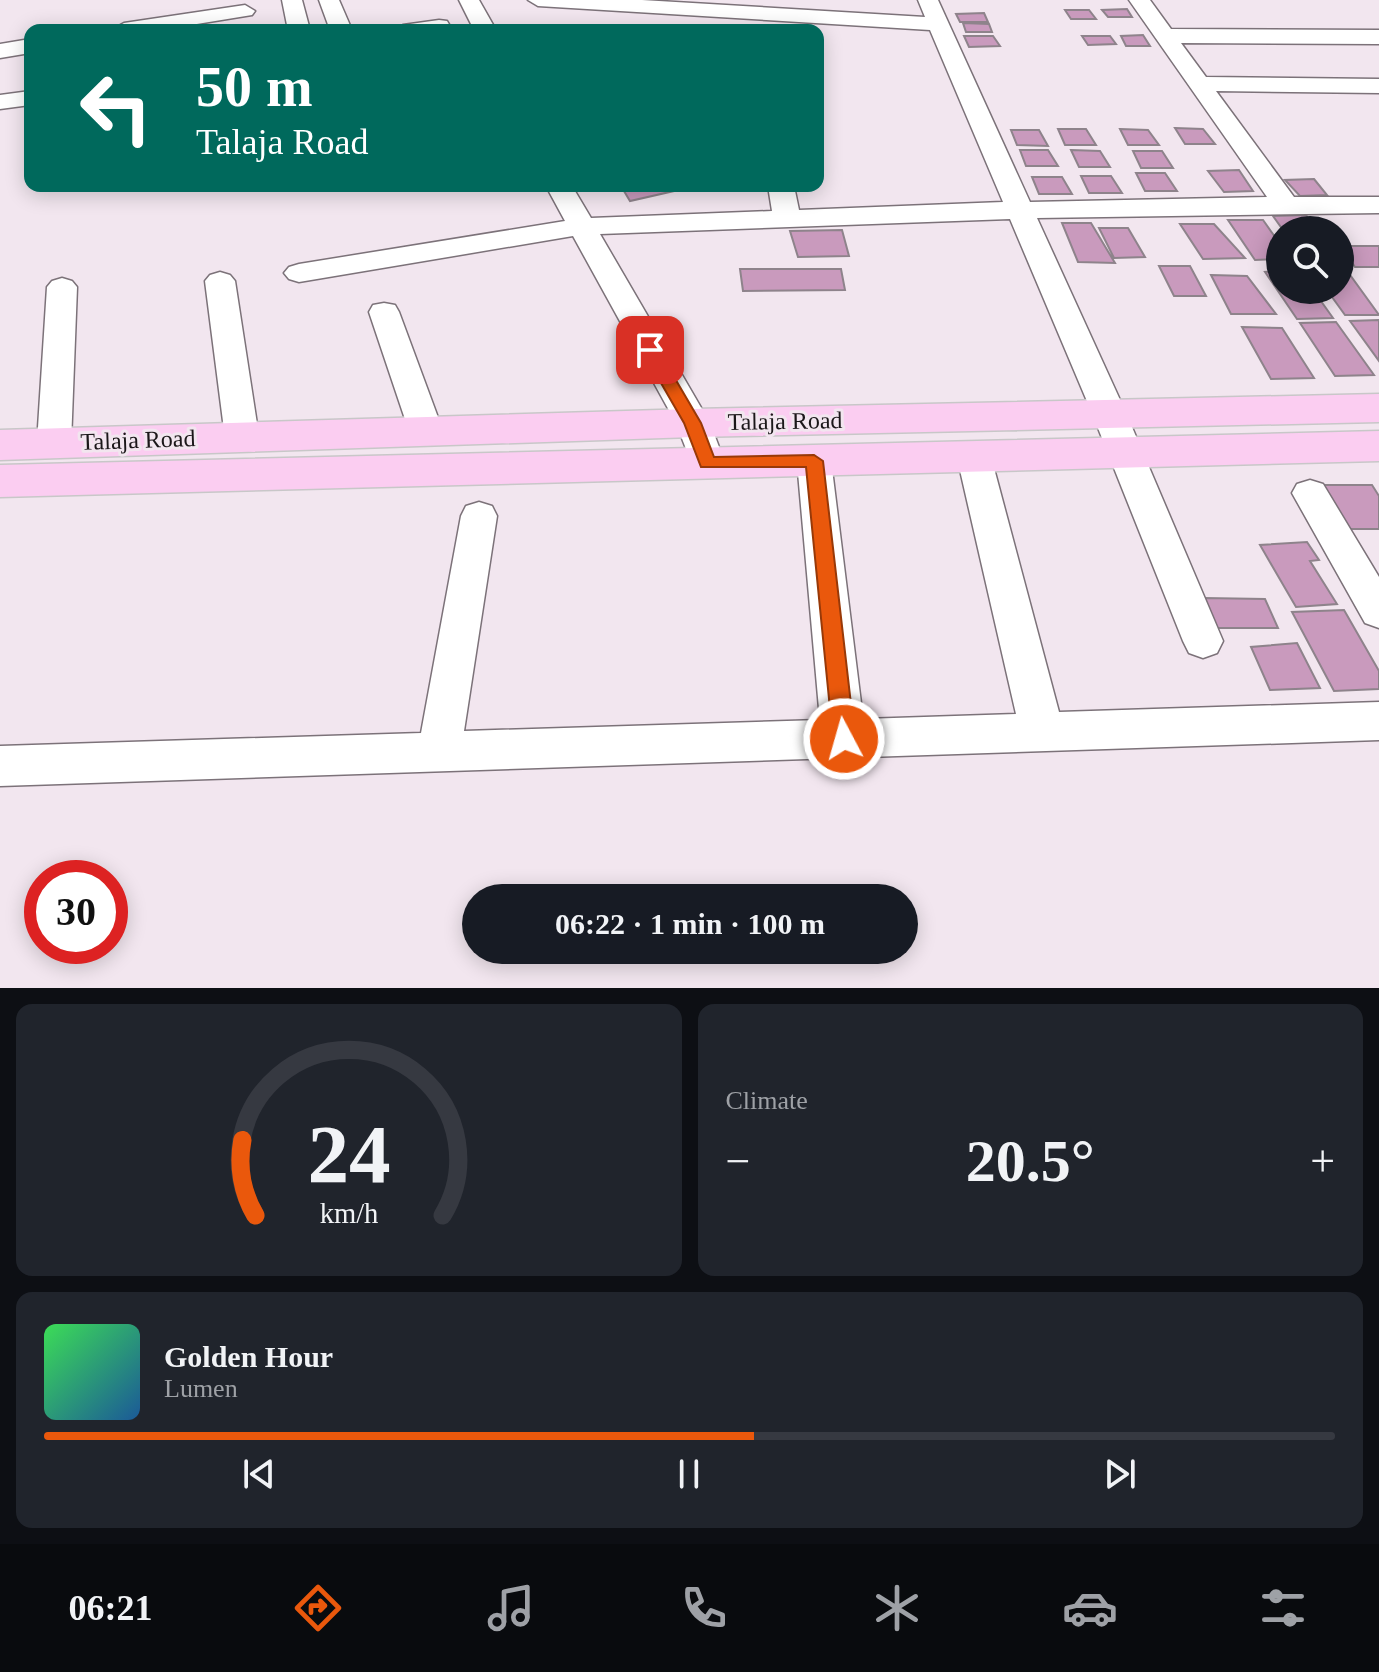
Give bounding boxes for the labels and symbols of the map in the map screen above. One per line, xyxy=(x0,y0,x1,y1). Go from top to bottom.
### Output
pin xyxy=(616,316,684,384)
street label: Talaja Road xyxy=(727,407,843,435)
street label: Talaja Road xyxy=(80,425,196,455)
position arrow xyxy=(802,697,886,781)
speed limit sign: 30 xyxy=(24,860,128,964)

